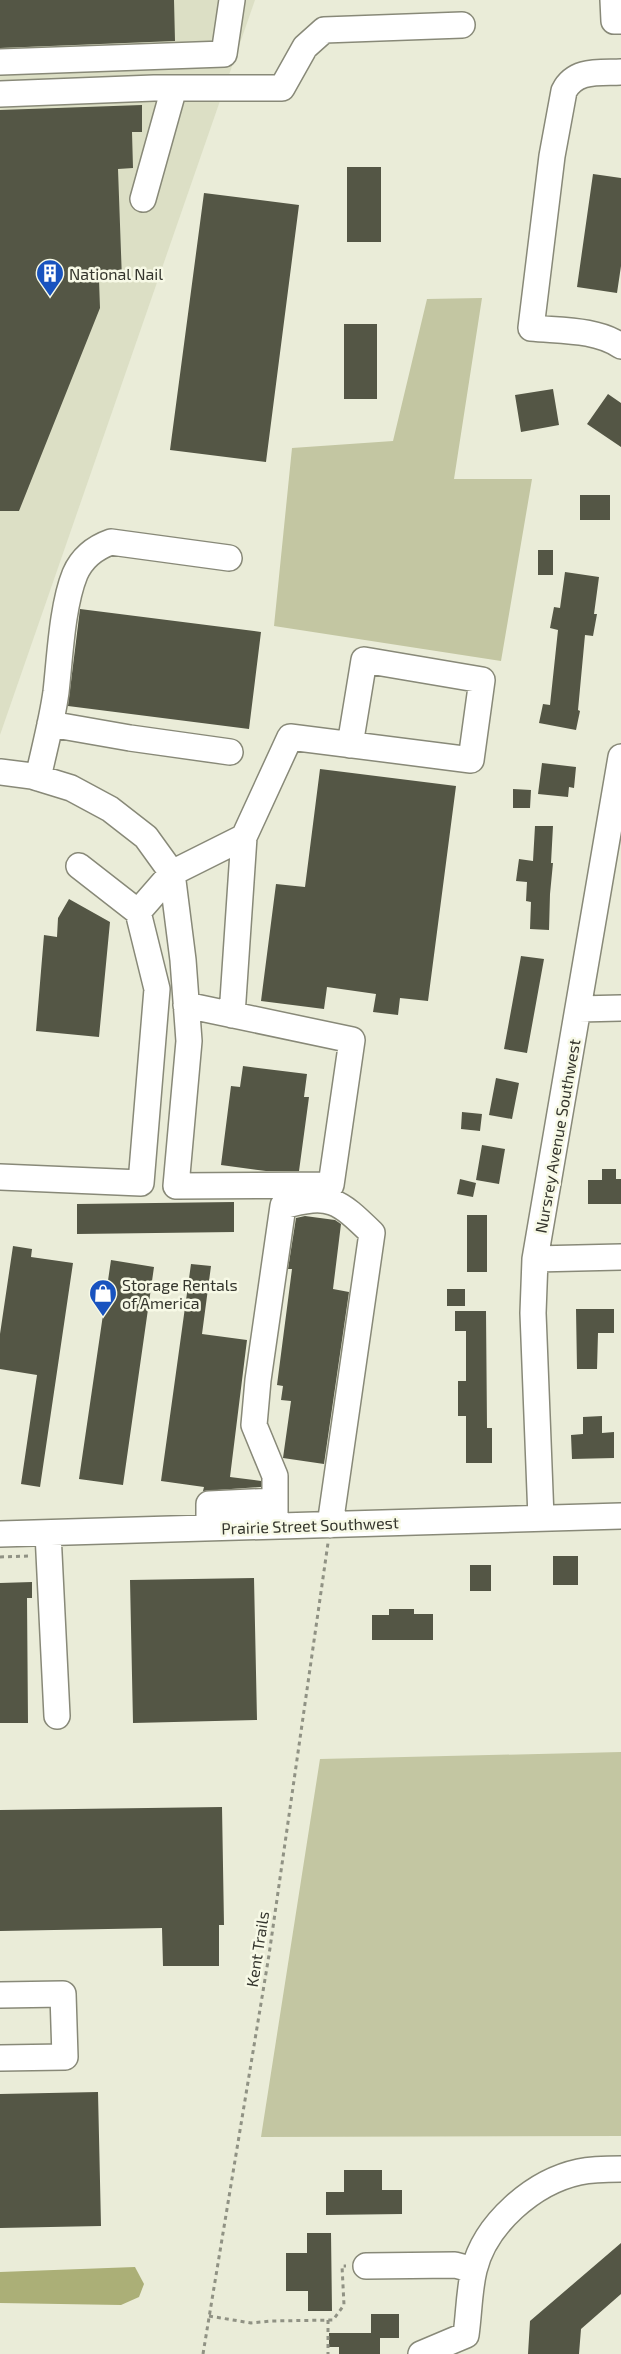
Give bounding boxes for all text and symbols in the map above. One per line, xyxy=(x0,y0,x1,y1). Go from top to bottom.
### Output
building icon: National Nail xyxy=(35,258,65,297)
place label: National Nail xyxy=(69,264,163,283)
street label: Nursrey Avenue Southwest xyxy=(531,1037,583,1235)
place label: Storage Rentals of America xyxy=(122,1275,238,1312)
shop icon: Storage Rentals of America xyxy=(88,1278,118,1317)
street label: Prairie Street Southwest xyxy=(221,1512,399,1538)
street label: Kent Trails xyxy=(242,1910,272,1988)

